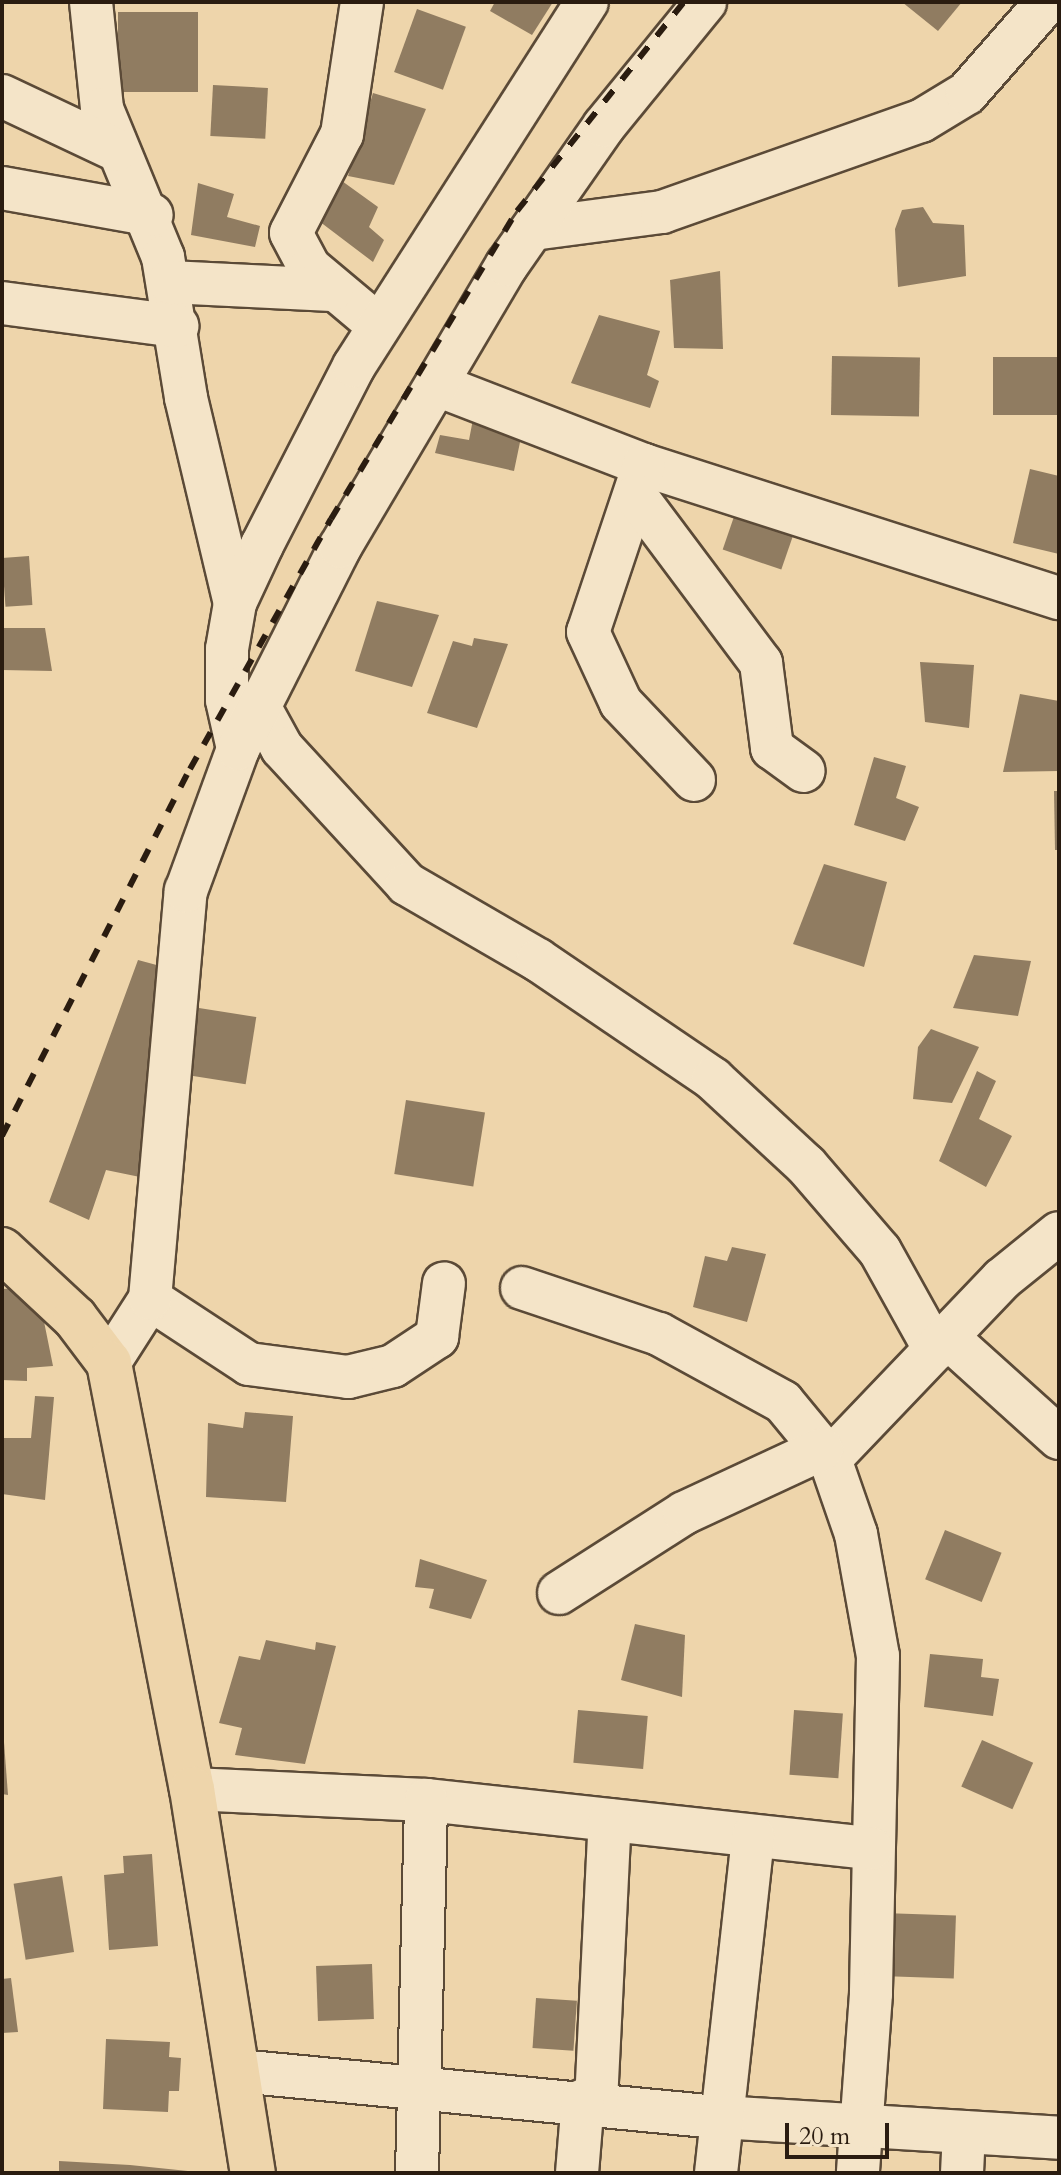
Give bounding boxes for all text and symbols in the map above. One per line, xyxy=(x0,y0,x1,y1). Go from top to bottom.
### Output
scale bar xyxy=(789,2107,893,2157)
text: 20 m xyxy=(799,2120,850,2153)

